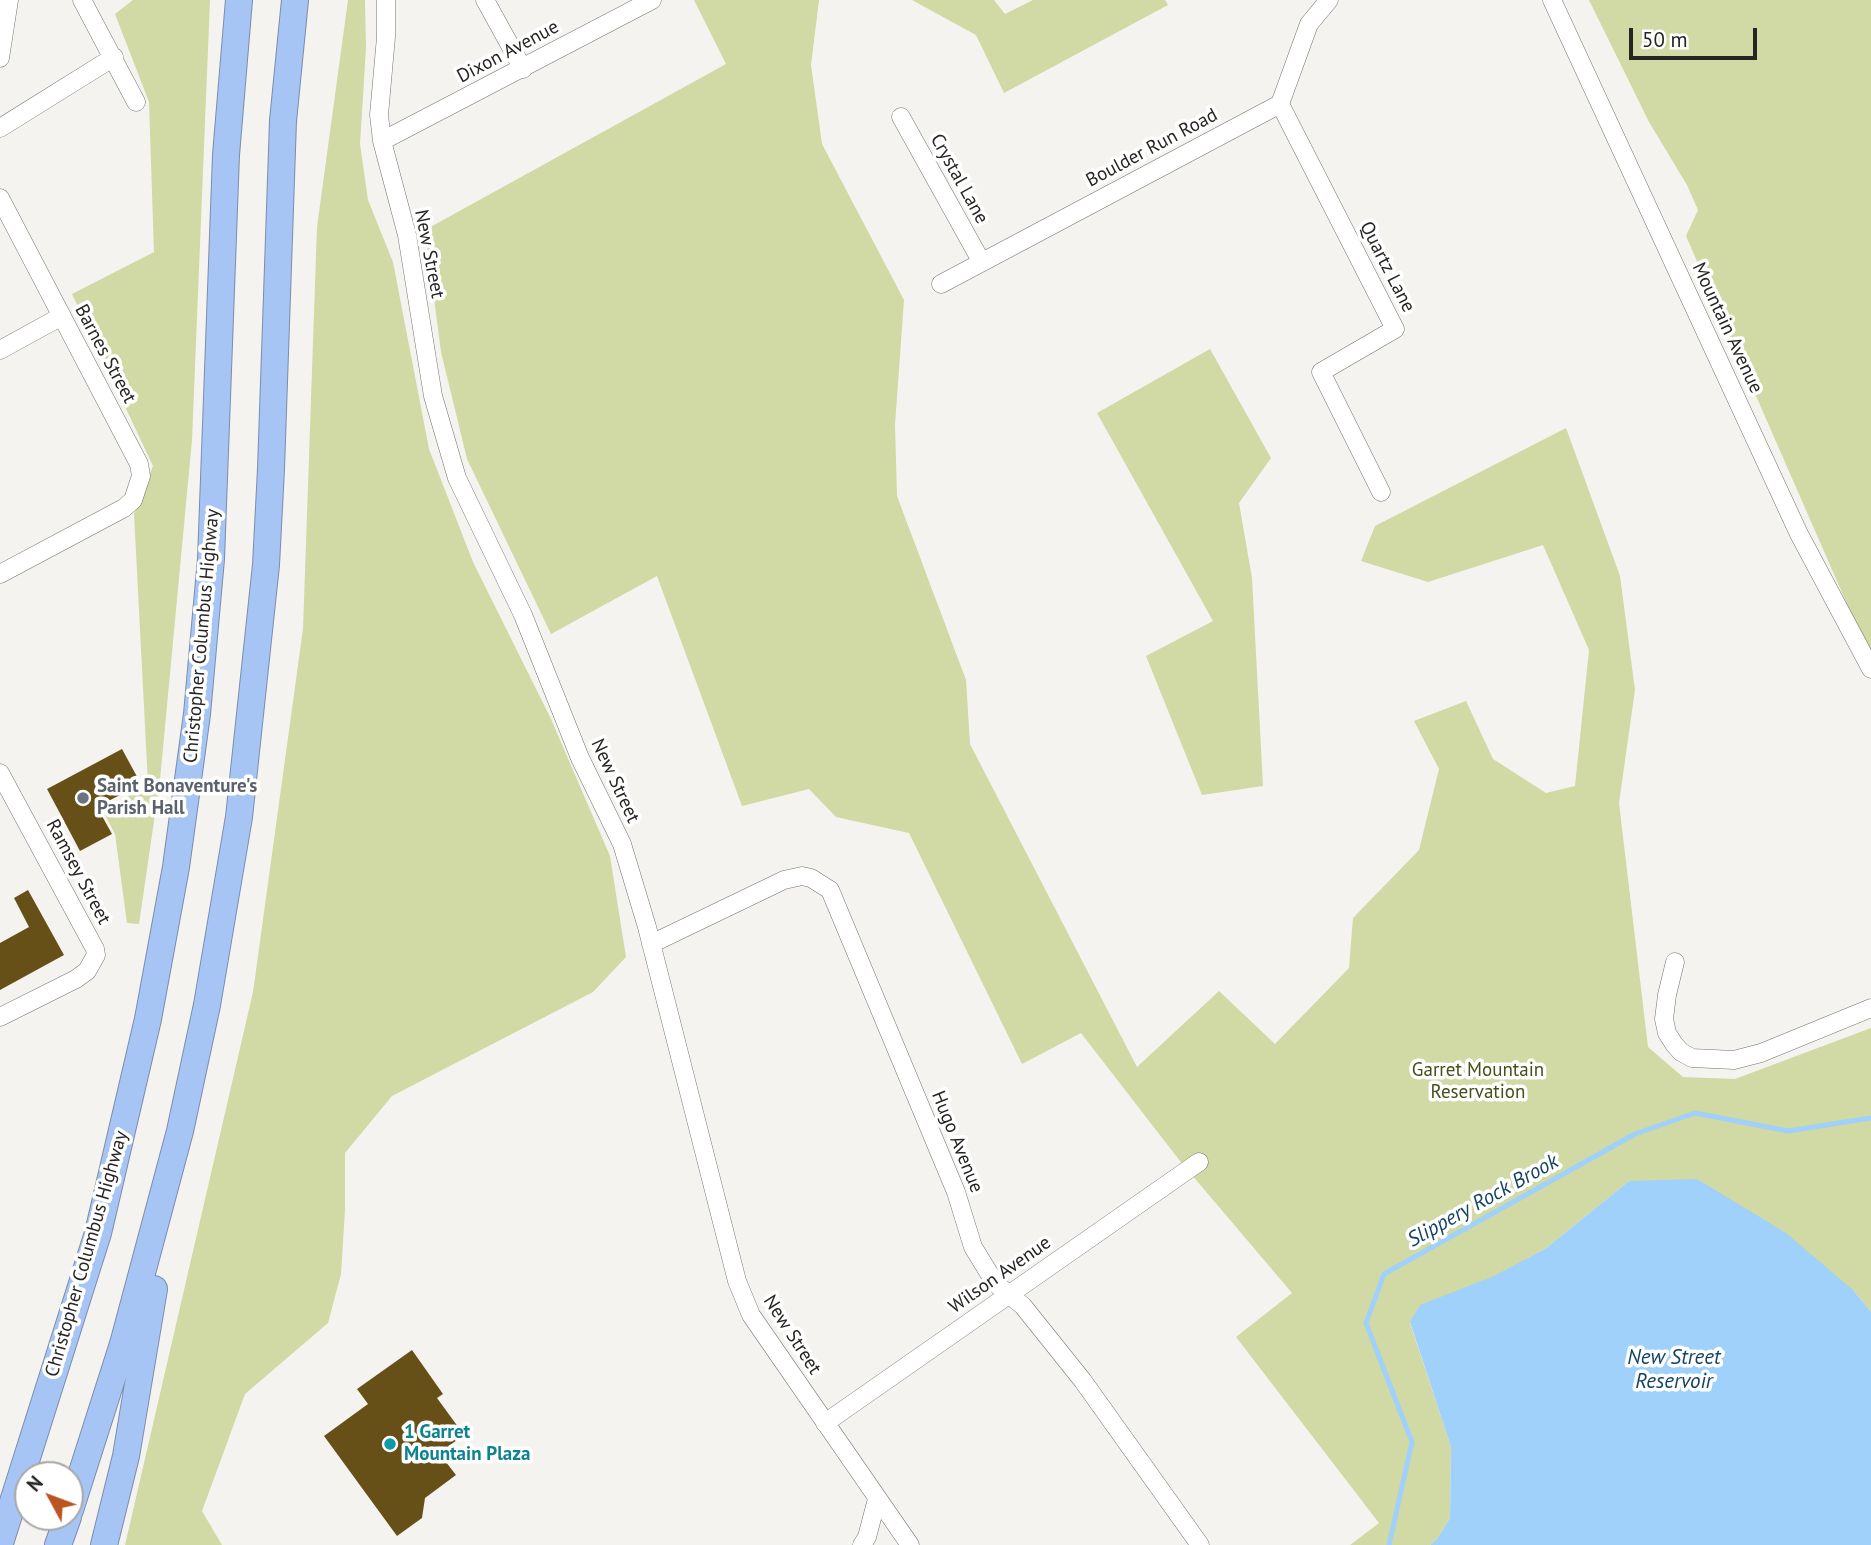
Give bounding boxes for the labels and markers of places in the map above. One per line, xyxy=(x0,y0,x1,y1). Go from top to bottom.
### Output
place label: Saint Bonaventure's Parish Hall xyxy=(97,776,257,820)
marker: Saint Bonaventure's Parish Hall xyxy=(75,790,91,806)
place label: 1 Garret Mountain Plaza xyxy=(404,1422,530,1466)
marker: 1 Garret Mountain Plaza xyxy=(382,1436,398,1452)

